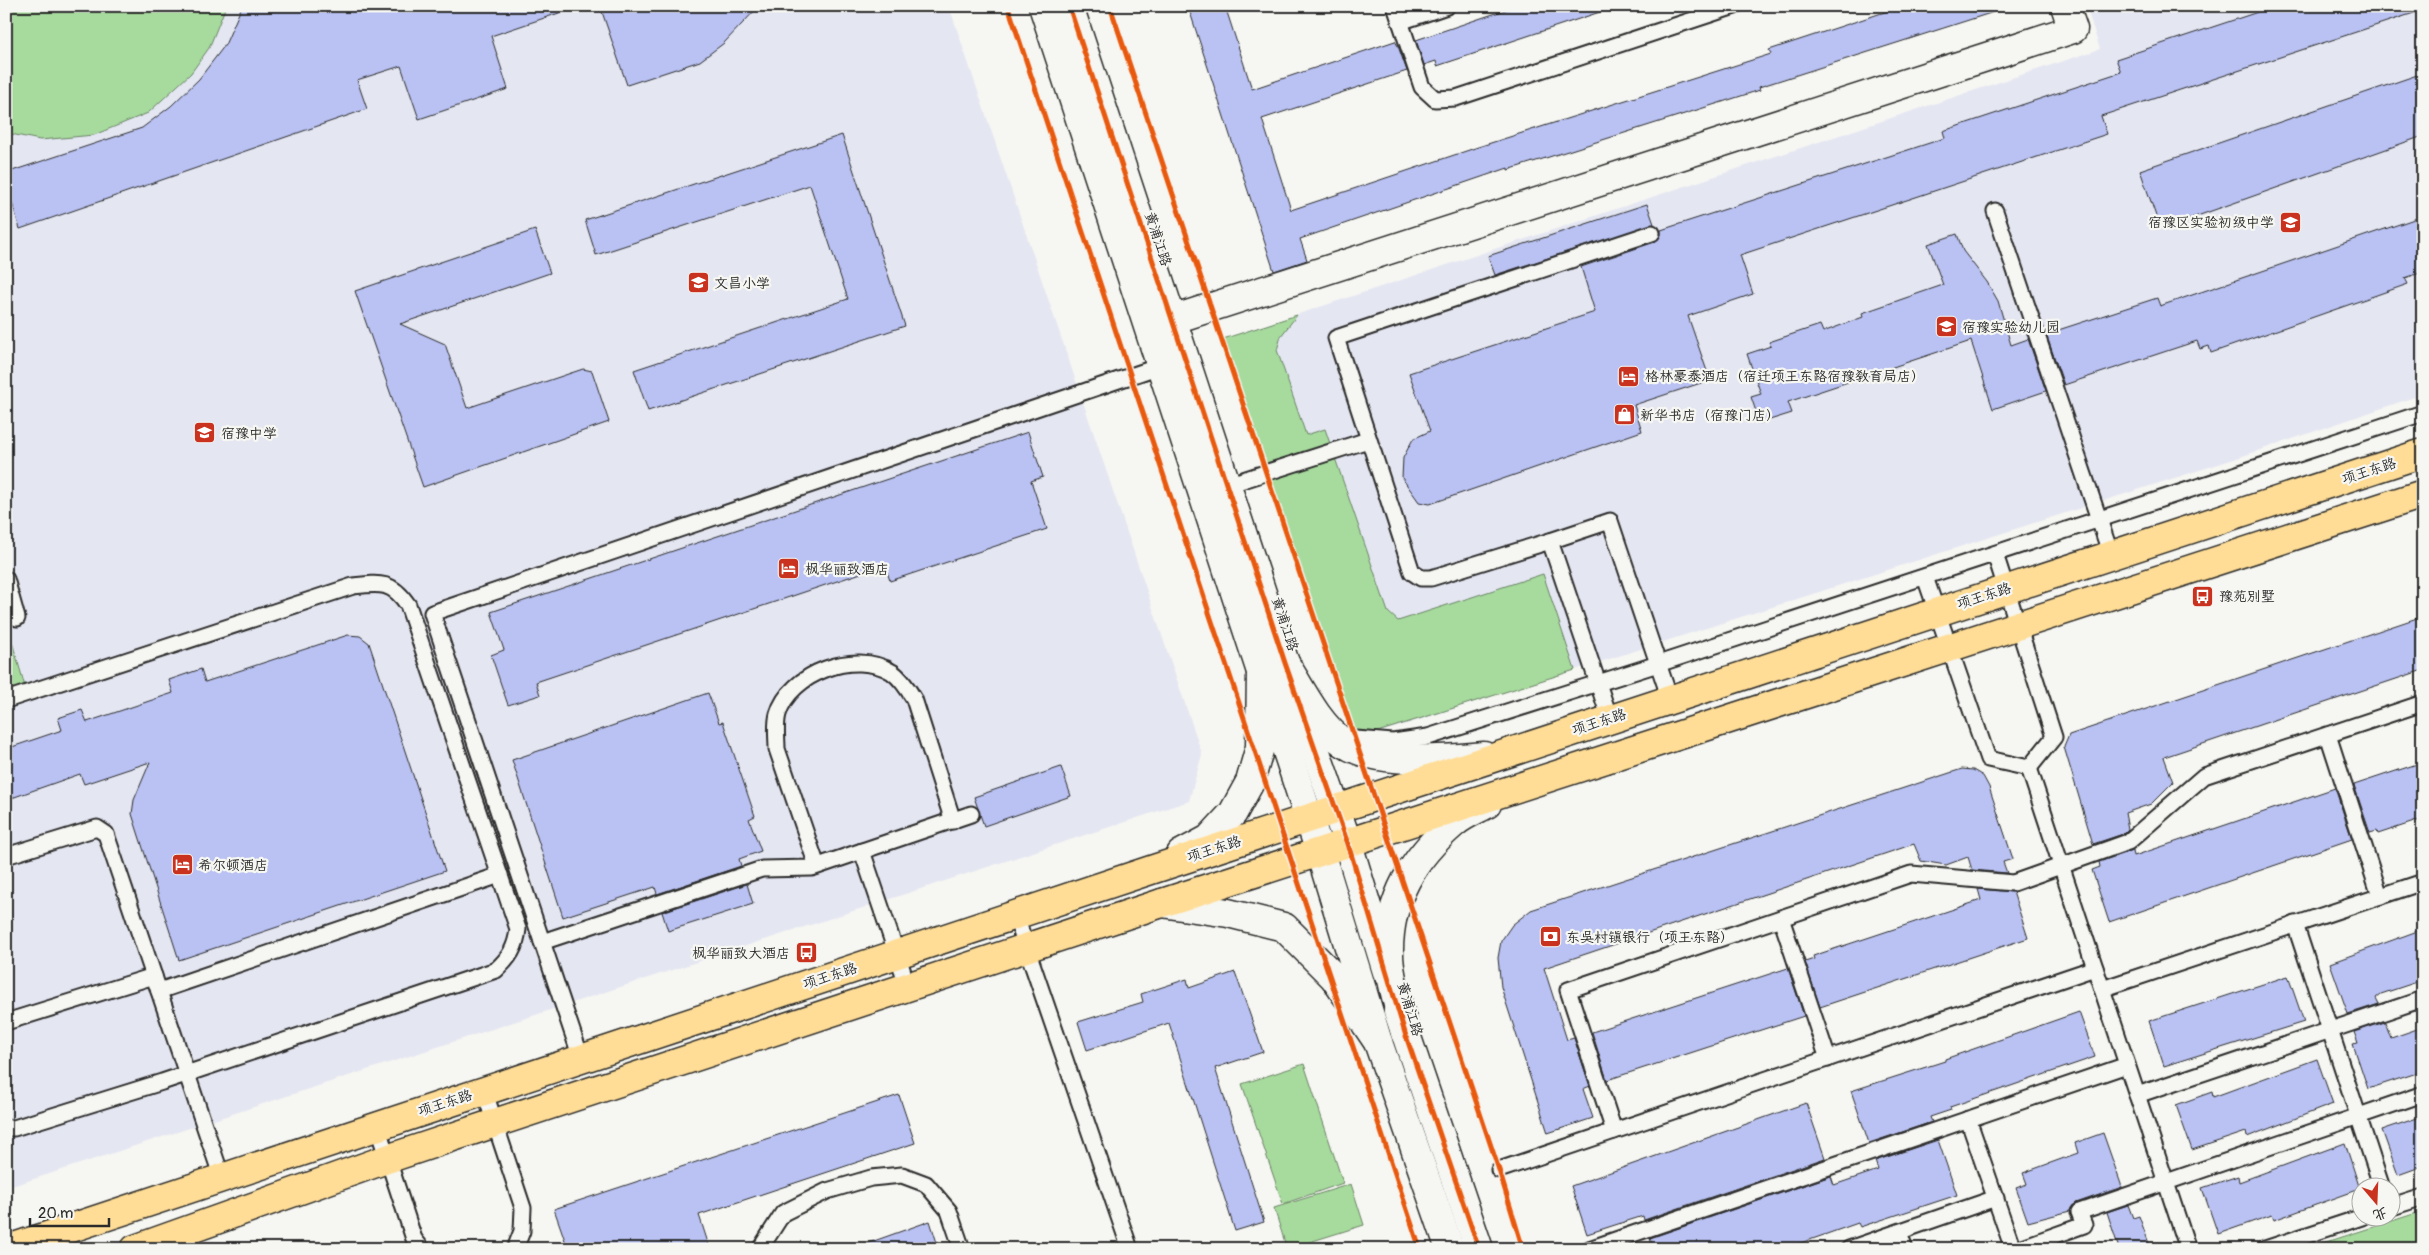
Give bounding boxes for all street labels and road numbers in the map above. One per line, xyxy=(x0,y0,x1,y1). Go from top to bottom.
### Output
street label: 黄浦江路 xyxy=(1141,210,1175,268)
street label: 项王东路 xyxy=(2340,454,2398,488)
street label: 项王东路 xyxy=(1955,579,2013,613)
street label: 黄浦江路 xyxy=(1268,595,1302,653)
street label: 项王东路 xyxy=(1570,705,1628,739)
street label: 项王东路 xyxy=(1185,832,1243,866)
street label: 项王东路 xyxy=(801,959,859,993)
street label: 黄浦江路 xyxy=(1394,980,1426,1038)
street label: 项王东路 xyxy=(416,1086,474,1120)

